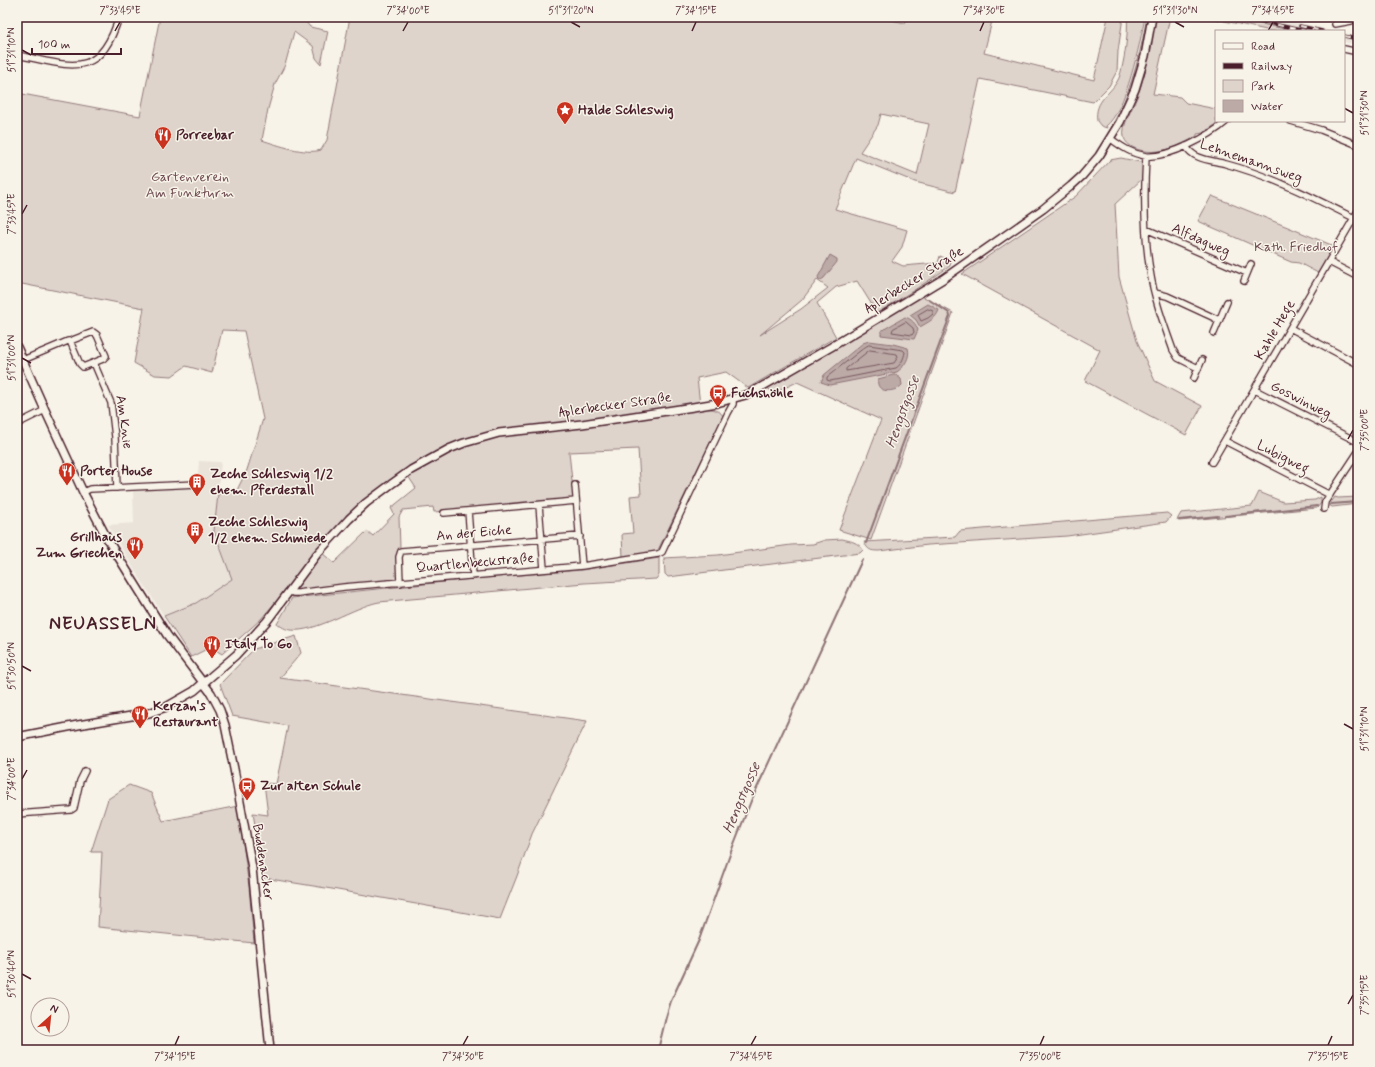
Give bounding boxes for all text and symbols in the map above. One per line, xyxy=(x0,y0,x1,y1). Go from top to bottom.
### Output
text: 7°33'45"E xyxy=(100,4,141,18)
text: 7°34'00"E xyxy=(387,4,430,18)
text: 51°31'20"N xyxy=(548,4,594,18)
text: 7°34'15"E xyxy=(675,4,717,18)
text: 7°34'30"E xyxy=(963,4,1005,18)
text: 51°31'30"N xyxy=(1152,4,1198,18)
text: 7°34'45"E xyxy=(1252,4,1295,18)
text: 51°31'10"N xyxy=(5,27,19,73)
scale bar xyxy=(32,30,121,56)
legend xyxy=(1215,30,1345,122)
text: 100 m xyxy=(38,37,70,53)
text: Road xyxy=(1251,39,1275,55)
text: Railway xyxy=(1251,59,1293,75)
text: Park xyxy=(1251,79,1275,95)
text: 51°31'30"N xyxy=(1358,90,1372,136)
text: Water xyxy=(1251,99,1283,115)
place icon: Halde Schleswig xyxy=(555,100,575,125)
place label: Halde Schleswig xyxy=(578,101,674,120)
restaurant icon: Porreebar xyxy=(153,125,173,150)
place label: Porreebar xyxy=(176,126,235,144)
street label: Lehnemannsweg xyxy=(1197,135,1305,188)
park label: Gartenverein Am Funkturm xyxy=(146,168,234,202)
text: 7°33'45"E xyxy=(5,193,19,234)
street label: Alfdagweg xyxy=(1169,219,1233,262)
park label: Kath. Friedhof xyxy=(1254,238,1338,256)
street label: Aplerbecker Straße xyxy=(861,242,968,319)
street label: Kahle Hege xyxy=(1251,297,1301,364)
text: 51°31'00"N xyxy=(5,335,19,381)
water label: Hengstgosse xyxy=(881,372,927,451)
street label: Goswinweg xyxy=(1267,377,1334,424)
bus stop icon: Fuchshöhle xyxy=(708,383,728,408)
place label: Fuchshöhle xyxy=(731,384,794,402)
street label: Aplerbecker Straße xyxy=(557,388,673,423)
street label: Am Knie xyxy=(111,394,137,450)
text: 7°35'00"E xyxy=(1358,409,1372,451)
street label: Lubigweg xyxy=(1253,436,1312,480)
restaurant icon: Porter House xyxy=(57,461,77,486)
place label: Porter House xyxy=(80,462,153,480)
place label: Zeche Schleswig 1/2 ehem. Pferdestall xyxy=(210,465,333,499)
building icon: Zeche Schleswig 1/2 ehem. Pferdestall xyxy=(187,472,207,497)
place label: Zeche Schleswig 1/2 ehem. Schmiede xyxy=(208,513,327,547)
building icon: Zeche Schleswig 1/2 ehem. Schmiede xyxy=(185,520,205,545)
street label: An der Eiche xyxy=(435,521,513,545)
place label: Grillhaus Zum Griechen xyxy=(36,528,122,562)
restaurant icon: Grillhaus Zum Griechen xyxy=(125,535,145,560)
street label: Quartlenbeckstraße xyxy=(415,549,535,577)
district label: NEUASSELN xyxy=(49,612,157,636)
restaurant icon: Italy To Go xyxy=(202,634,222,659)
place label: Italy To Go xyxy=(225,635,292,653)
text: 51°30'50"N xyxy=(5,642,19,690)
place label: Kerzan's Restaurant xyxy=(153,697,218,731)
restaurant icon: Kerzan's Restaurant xyxy=(130,704,150,729)
text: 51°31'10"N xyxy=(1358,706,1372,752)
text: 7°34'00"E xyxy=(5,757,19,800)
water label: Hengstgosse xyxy=(718,758,767,837)
bus stop icon: Zur alten Schule xyxy=(237,776,257,801)
place label: Zur alten Schule xyxy=(260,777,361,795)
street label: Buddenacker xyxy=(248,822,278,902)
text: 51°30'40"N xyxy=(5,950,19,998)
text: 7°35'15"E xyxy=(1358,974,1372,1015)
north arrow xyxy=(30,997,70,1037)
text: N xyxy=(48,1001,61,1017)
text: 7°34'15"E xyxy=(154,1050,196,1064)
text: 7°34'30"E xyxy=(442,1050,484,1064)
text: 7°34'45"E xyxy=(730,1050,773,1064)
text: 7°35'00"E xyxy=(1019,1050,1061,1064)
text: 7°35'15"E xyxy=(1308,1050,1349,1064)

